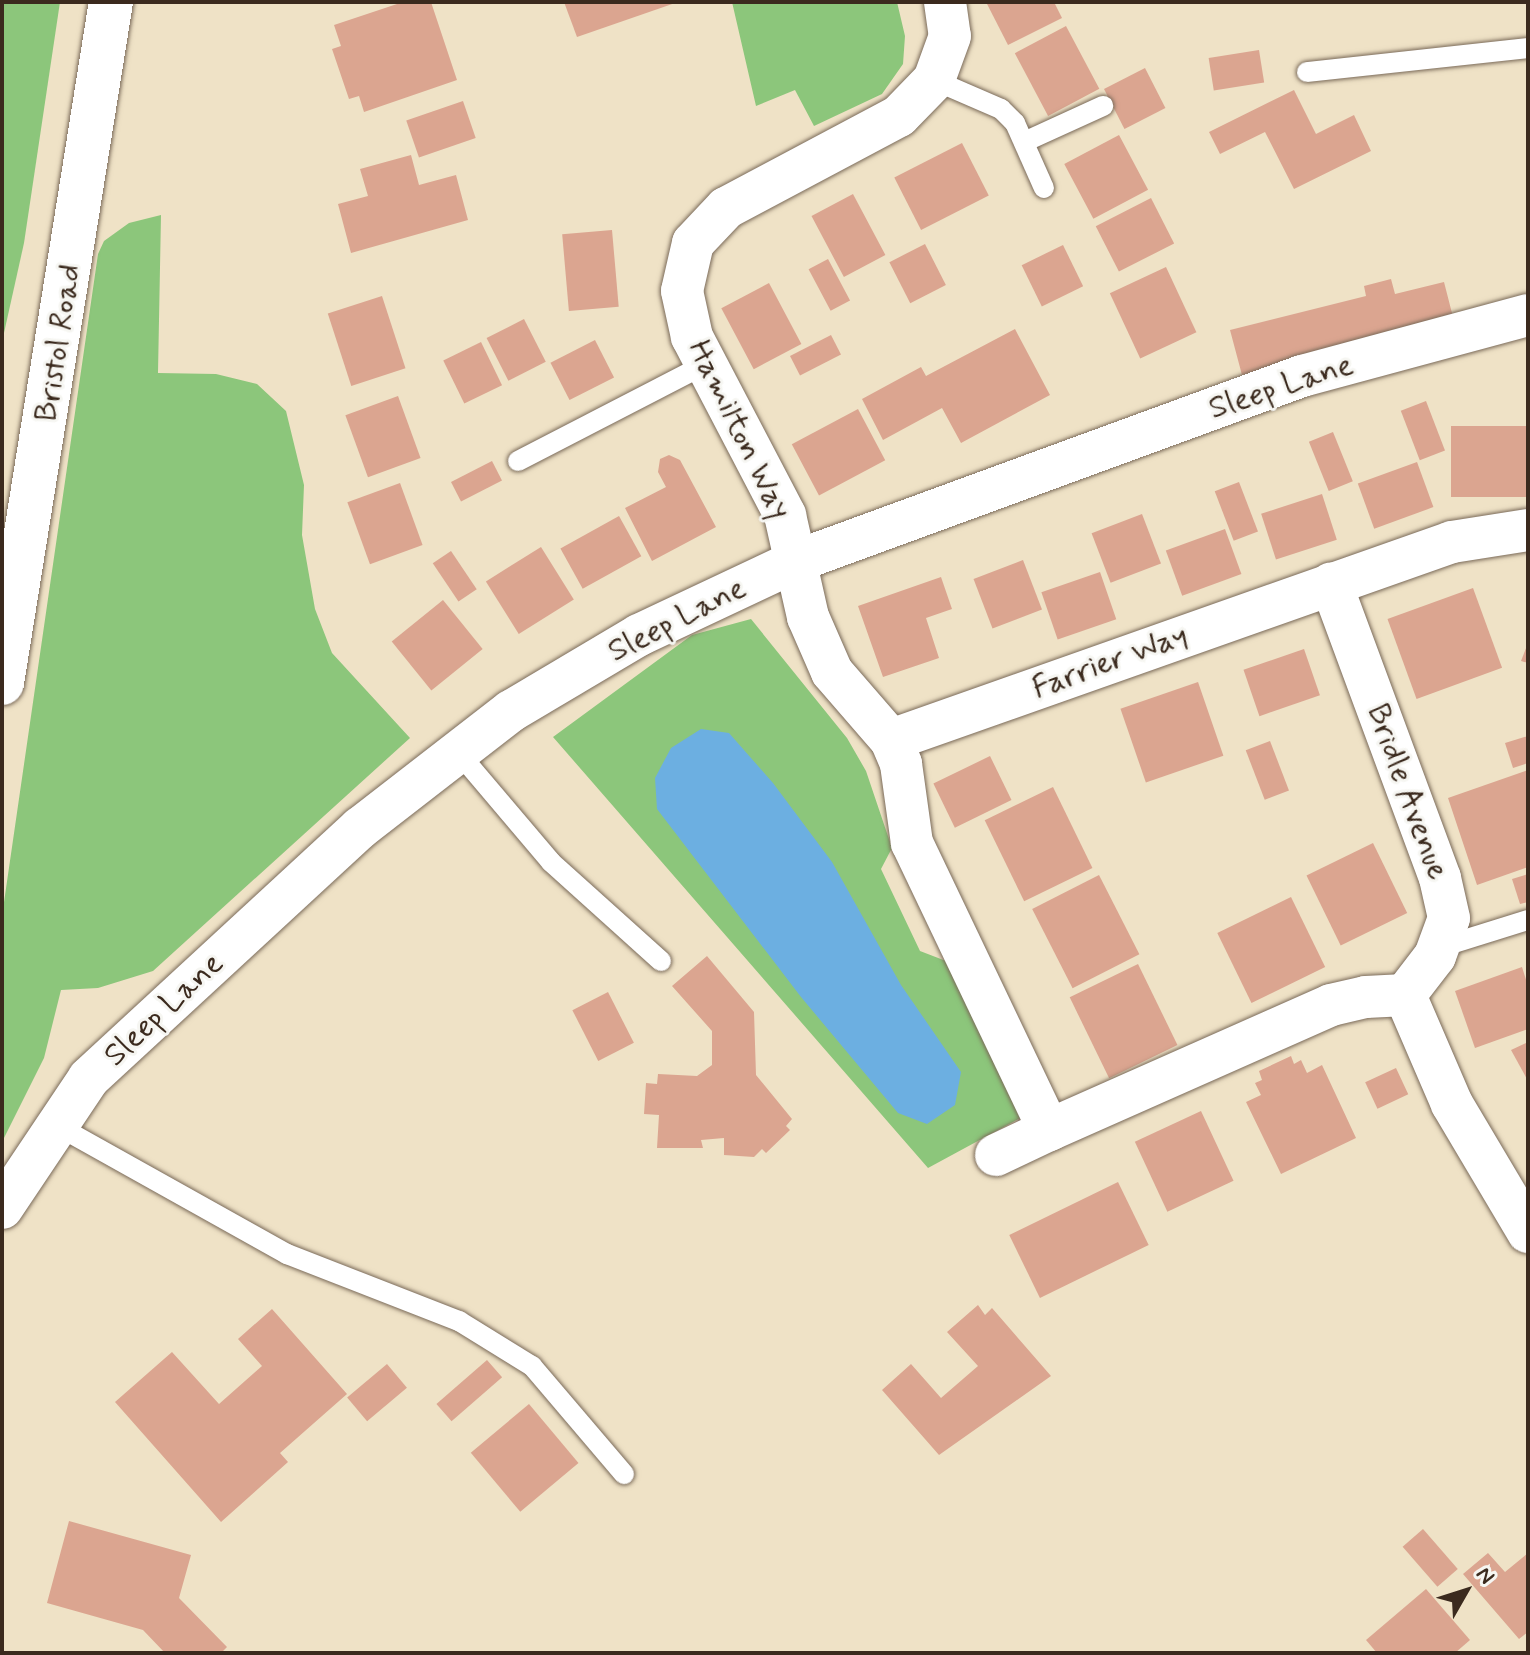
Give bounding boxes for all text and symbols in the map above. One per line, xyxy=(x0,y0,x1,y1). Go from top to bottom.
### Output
street label: Bristol Road xyxy=(28,263,90,423)
street label: Hamilton Way xyxy=(678,332,800,528)
street label: Sleep Lane xyxy=(1206,346,1356,428)
street label: Sleep Lane xyxy=(603,570,751,670)
street label: Farrier Way xyxy=(1025,615,1195,709)
street label: Bridle Avenue xyxy=(1357,696,1457,888)
street label: Sleep Lane xyxy=(98,946,230,1074)
north arrow xyxy=(1426,1551,1506,1631)
text: N xyxy=(1469,1561,1500,1590)

